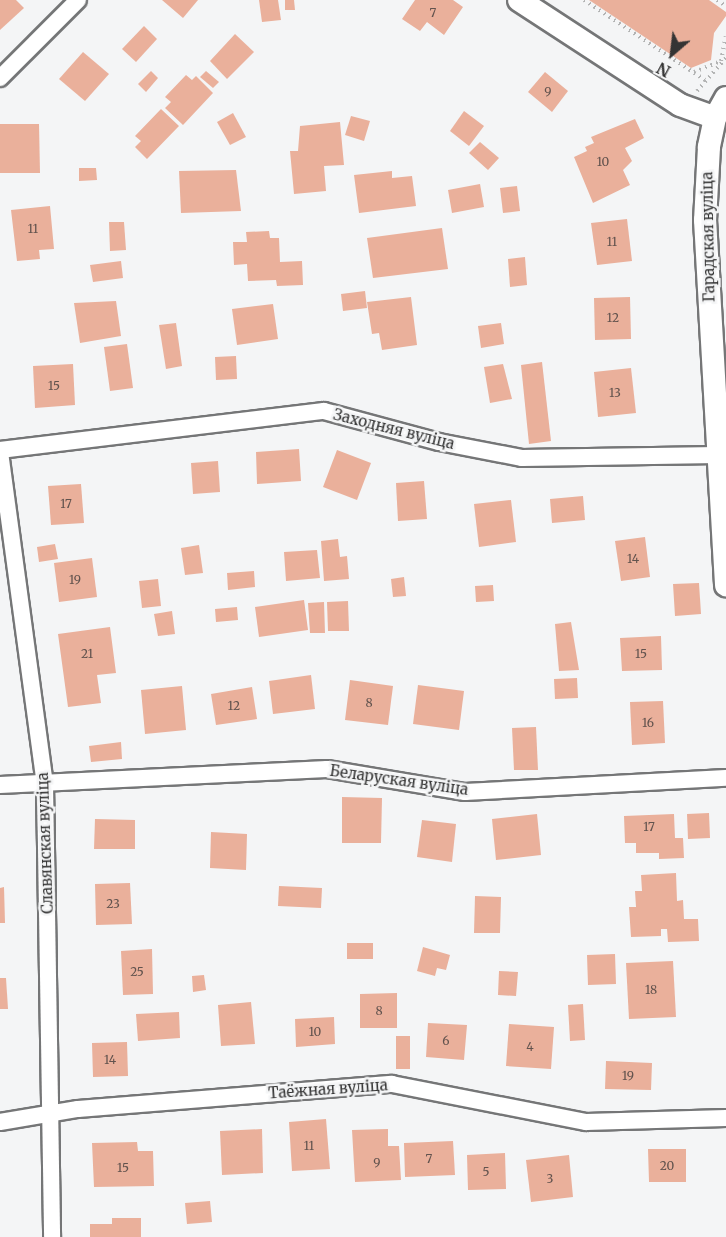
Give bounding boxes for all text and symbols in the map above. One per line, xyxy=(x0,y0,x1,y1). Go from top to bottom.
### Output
house number: 7 xyxy=(430,6,436,20)
north arrow xyxy=(642,24,702,84)
text: N xyxy=(653,58,674,82)
house number: 9 xyxy=(544,85,552,99)
house number: 10 xyxy=(597,155,609,169)
street label: Гарадская вуліца xyxy=(698,172,718,302)
house number: 11 xyxy=(28,222,38,236)
house number: 11 xyxy=(607,235,617,249)
house number: 12 xyxy=(607,311,619,325)
house number: 15 xyxy=(48,379,60,393)
house number: 13 xyxy=(609,386,621,400)
street label: Заходняя вуліца xyxy=(331,405,457,453)
house number: 17 xyxy=(60,497,72,511)
house number: 14 xyxy=(627,552,639,566)
house number: 19 xyxy=(69,573,81,587)
house number: 21 xyxy=(81,647,93,661)
house number: 15 xyxy=(635,647,647,661)
house number: 8 xyxy=(365,696,373,710)
house number: 12 xyxy=(228,699,240,713)
house number: 16 xyxy=(642,716,654,730)
street label: Беларуская вуліца xyxy=(328,761,470,799)
street label: Славянская вуліца xyxy=(34,772,56,914)
house number: 17 xyxy=(643,820,655,834)
house number: 23 xyxy=(106,897,120,911)
house number: 25 xyxy=(130,965,144,979)
house number: 18 xyxy=(645,983,657,997)
house number: 8 xyxy=(375,1004,383,1018)
house number: 10 xyxy=(309,1025,321,1039)
house number: 6 xyxy=(442,1034,450,1048)
house number: 4 xyxy=(526,1040,534,1054)
house number: 14 xyxy=(104,1053,116,1067)
house number: 19 xyxy=(622,1069,634,1083)
street label: Таёжная вуліца xyxy=(268,1076,388,1102)
house number: 11 xyxy=(304,1139,314,1153)
house number: 7 xyxy=(426,1152,432,1166)
house number: 9 xyxy=(373,1156,381,1170)
house number: 20 xyxy=(660,1159,674,1173)
house number: 15 xyxy=(117,1161,129,1175)
house number: 5 xyxy=(482,1165,490,1179)
house number: 3 xyxy=(547,1172,553,1186)

